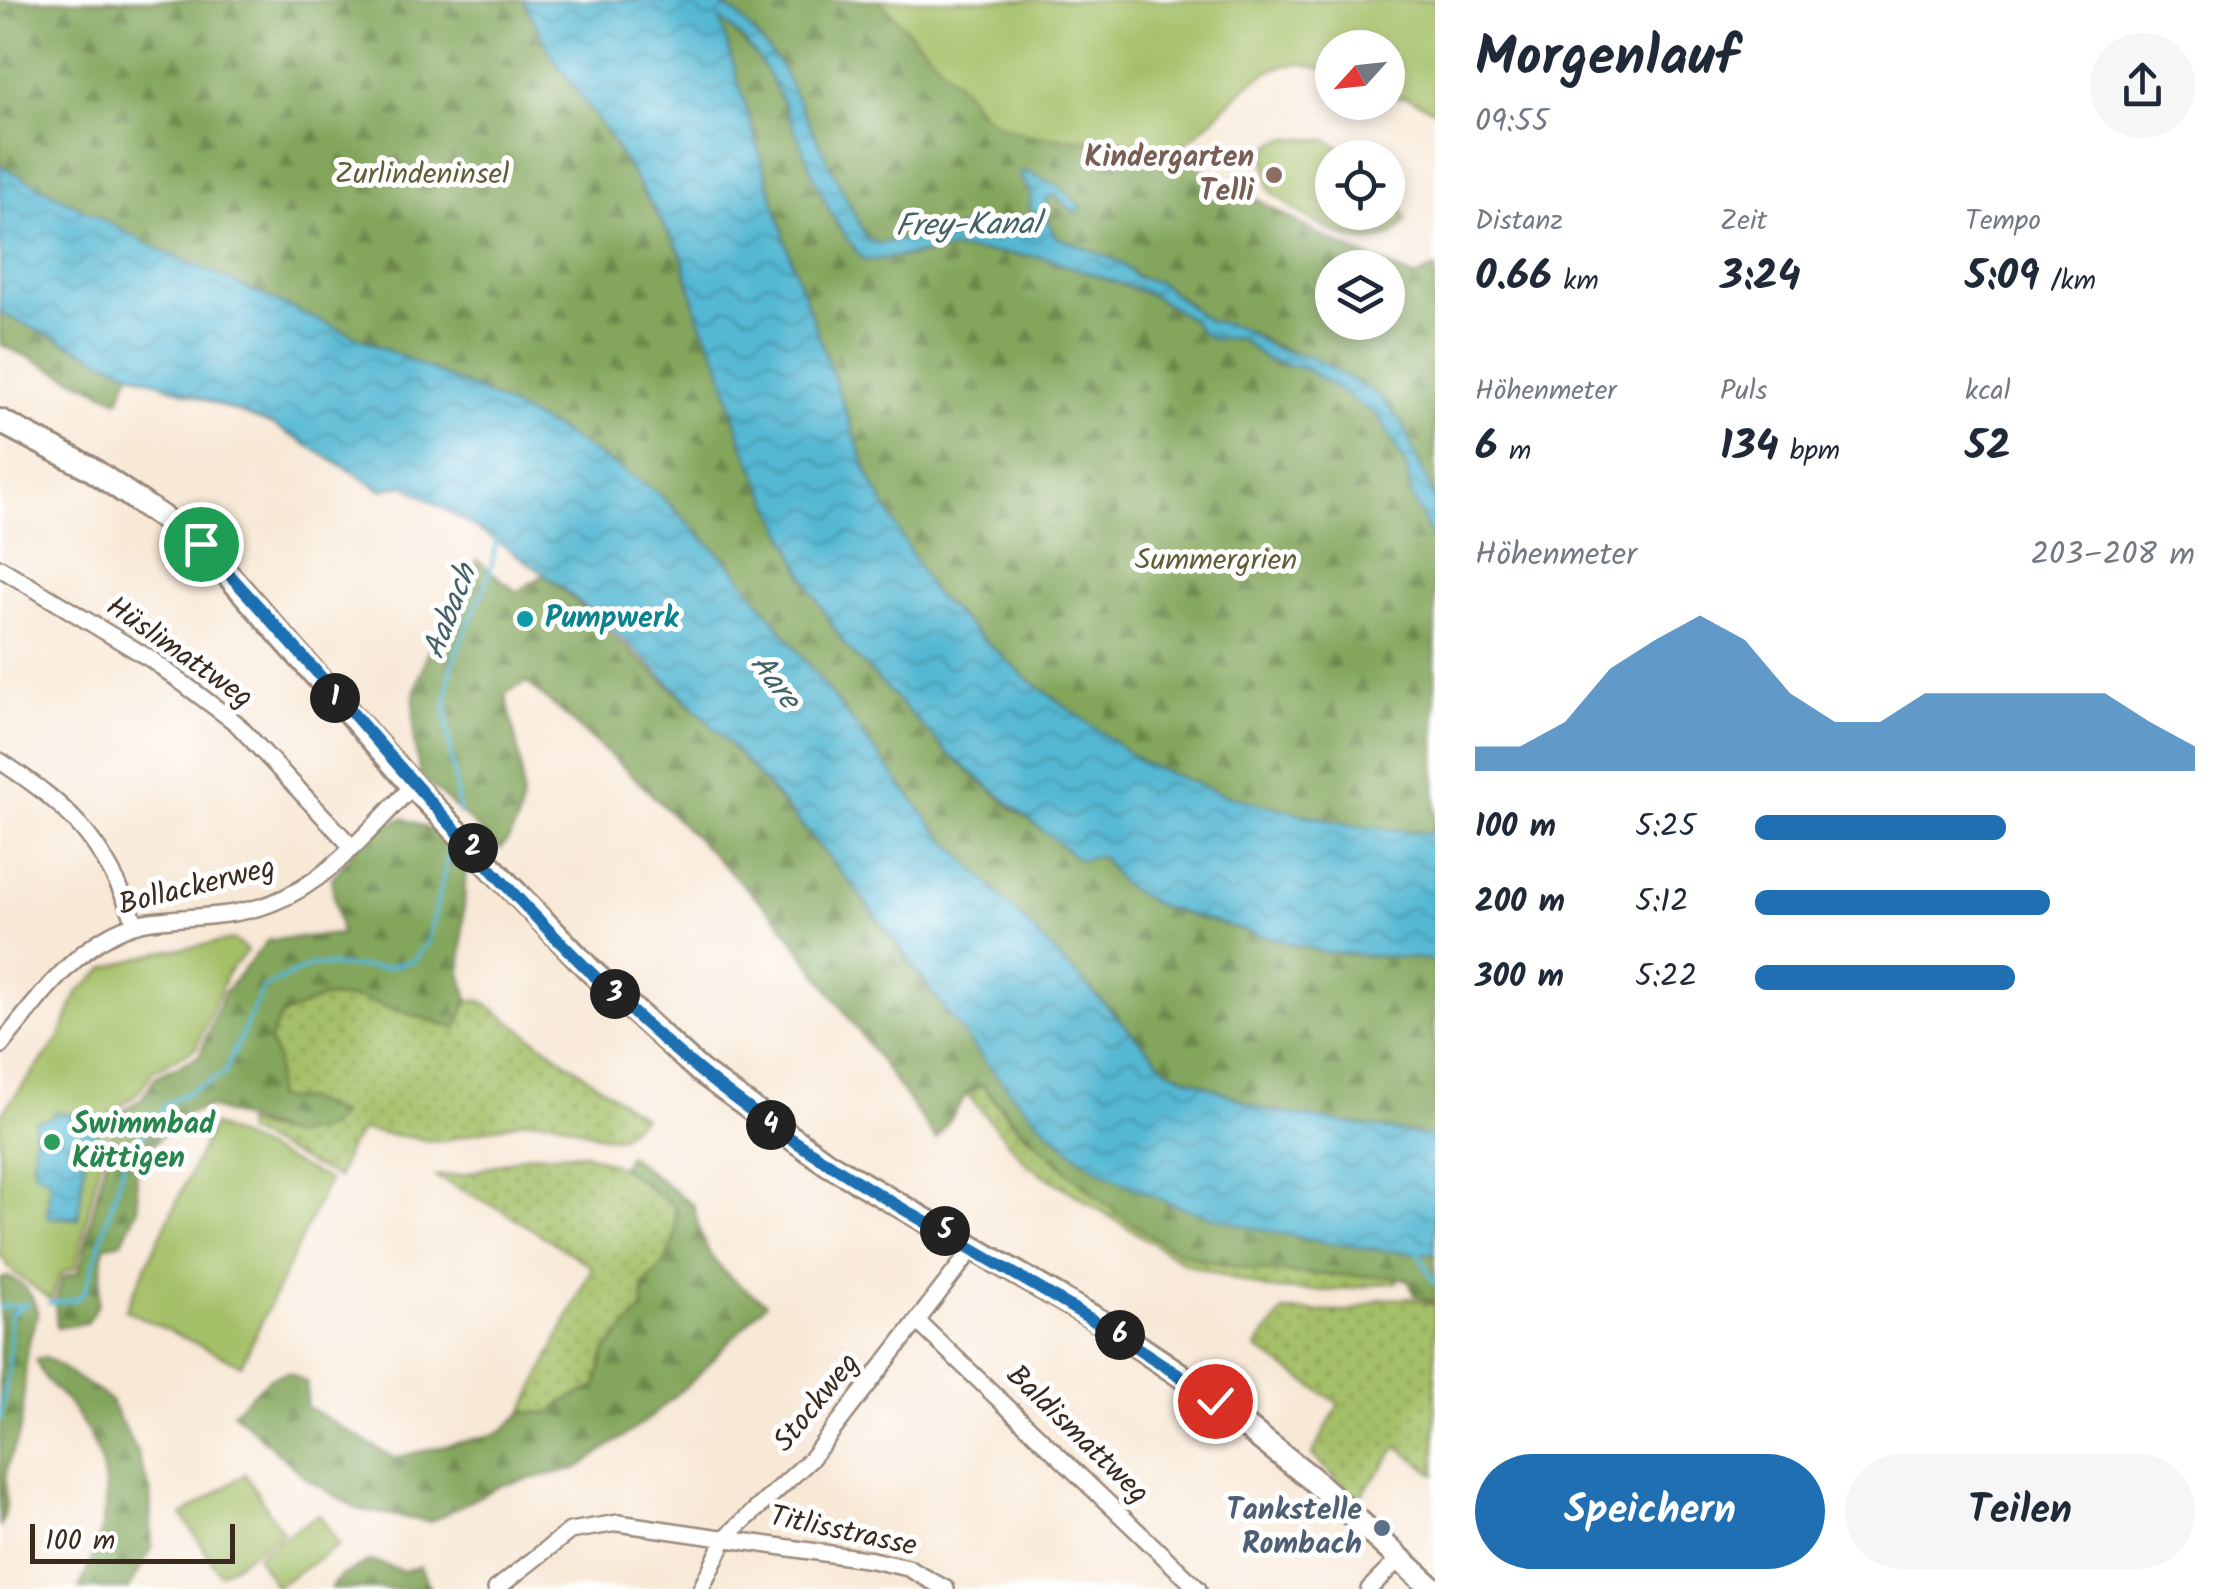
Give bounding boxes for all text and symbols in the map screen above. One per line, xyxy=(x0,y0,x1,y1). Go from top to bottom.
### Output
text: Morgenlauf xyxy=(1475,16,1739,103)
north arrow xyxy=(1315,30,1405,120)
map controls xyxy=(1315,30,1405,340)
button: share xyxy=(2090,33,2195,138)
text: 09:55 xyxy=(1475,97,1549,148)
place label: Kindergarten Telli xyxy=(1084,134,1255,216)
button: locate xyxy=(1315,140,1405,230)
park label: Zurlindeninsel xyxy=(335,151,509,199)
marker: Kindergarten Telli xyxy=(1263,164,1285,186)
water label: Frey-Kanal xyxy=(895,199,1047,253)
text: Distanz xyxy=(1475,199,1563,244)
text: Zeit xyxy=(1720,199,1767,244)
text: Tempo xyxy=(1965,199,2041,244)
text: 0.66 xyxy=(1475,244,1552,311)
text: 3:24 xyxy=(1720,244,1801,311)
text: 5:09 xyxy=(1965,244,2039,311)
button: layers xyxy=(1315,250,1405,340)
text: km xyxy=(1552,259,1599,304)
text: /km xyxy=(2039,259,2096,304)
text: Höhenmeter xyxy=(1475,369,1617,414)
text: Puls xyxy=(1720,369,1767,414)
text: kcal xyxy=(1965,369,2011,414)
text: 6 xyxy=(1475,414,1498,481)
text: 134 xyxy=(1720,414,1779,481)
text: 52 xyxy=(1965,414,2011,481)
text: m xyxy=(1498,429,1531,474)
text: bpm xyxy=(1779,429,1840,474)
pin xyxy=(159,502,244,587)
icon: arrive xyxy=(174,517,229,572)
text: Höhenmeter xyxy=(1475,530,1637,581)
text: 203–208 m xyxy=(2030,530,2195,581)
park label: Summergrien xyxy=(1135,537,1297,585)
water label: Aabach xyxy=(410,555,493,667)
street label: Hüslimattweg xyxy=(95,584,263,722)
place label: Pumpwerk xyxy=(545,595,680,643)
marker: Pumpwerk xyxy=(514,608,536,630)
water label: Aare xyxy=(736,643,814,723)
pin: 1 xyxy=(310,673,360,723)
text: 1 xyxy=(331,675,339,720)
text: 100 m xyxy=(1475,802,1556,853)
text: 5:25 xyxy=(1635,802,1696,853)
pin: 2 xyxy=(448,823,498,873)
text: 2 xyxy=(465,825,481,870)
street label: Bollackerweg xyxy=(113,844,281,930)
text: 200 m xyxy=(1475,877,1565,928)
text: 5:12 xyxy=(1635,877,1689,928)
text: 300 m xyxy=(1475,952,1564,1003)
text: 5:22 xyxy=(1635,952,1697,1003)
pin: 3 xyxy=(590,969,640,1019)
text: 3 xyxy=(607,971,623,1016)
pin: 4 xyxy=(746,1100,796,1150)
place label: Swimmbad Küttigen xyxy=(72,1101,216,1183)
text: 4 xyxy=(763,1102,779,1147)
marker: Swimmbad Küttigen xyxy=(41,1131,63,1153)
pin: 5 xyxy=(920,1206,970,1256)
text: 5 xyxy=(938,1208,952,1253)
pin: 6 xyxy=(1095,1310,1145,1360)
text: 6 xyxy=(1112,1312,1128,1357)
street label: Stockweg xyxy=(762,1343,872,1463)
street label: Baldismattweg xyxy=(994,1354,1160,1516)
pin xyxy=(1173,1359,1258,1444)
icon: check xyxy=(1188,1374,1243,1429)
button: Speichern xyxy=(1475,1454,1825,1569)
button: Teilen xyxy=(1845,1454,2195,1569)
place label: Tankstelle Rombach xyxy=(1226,1487,1362,1569)
street label: Titlisstrasse xyxy=(765,1493,921,1571)
marker: Tankstelle Rombach xyxy=(1371,1517,1393,1539)
scale bar xyxy=(30,1519,235,1564)
text: 100 m xyxy=(45,1519,115,1564)

